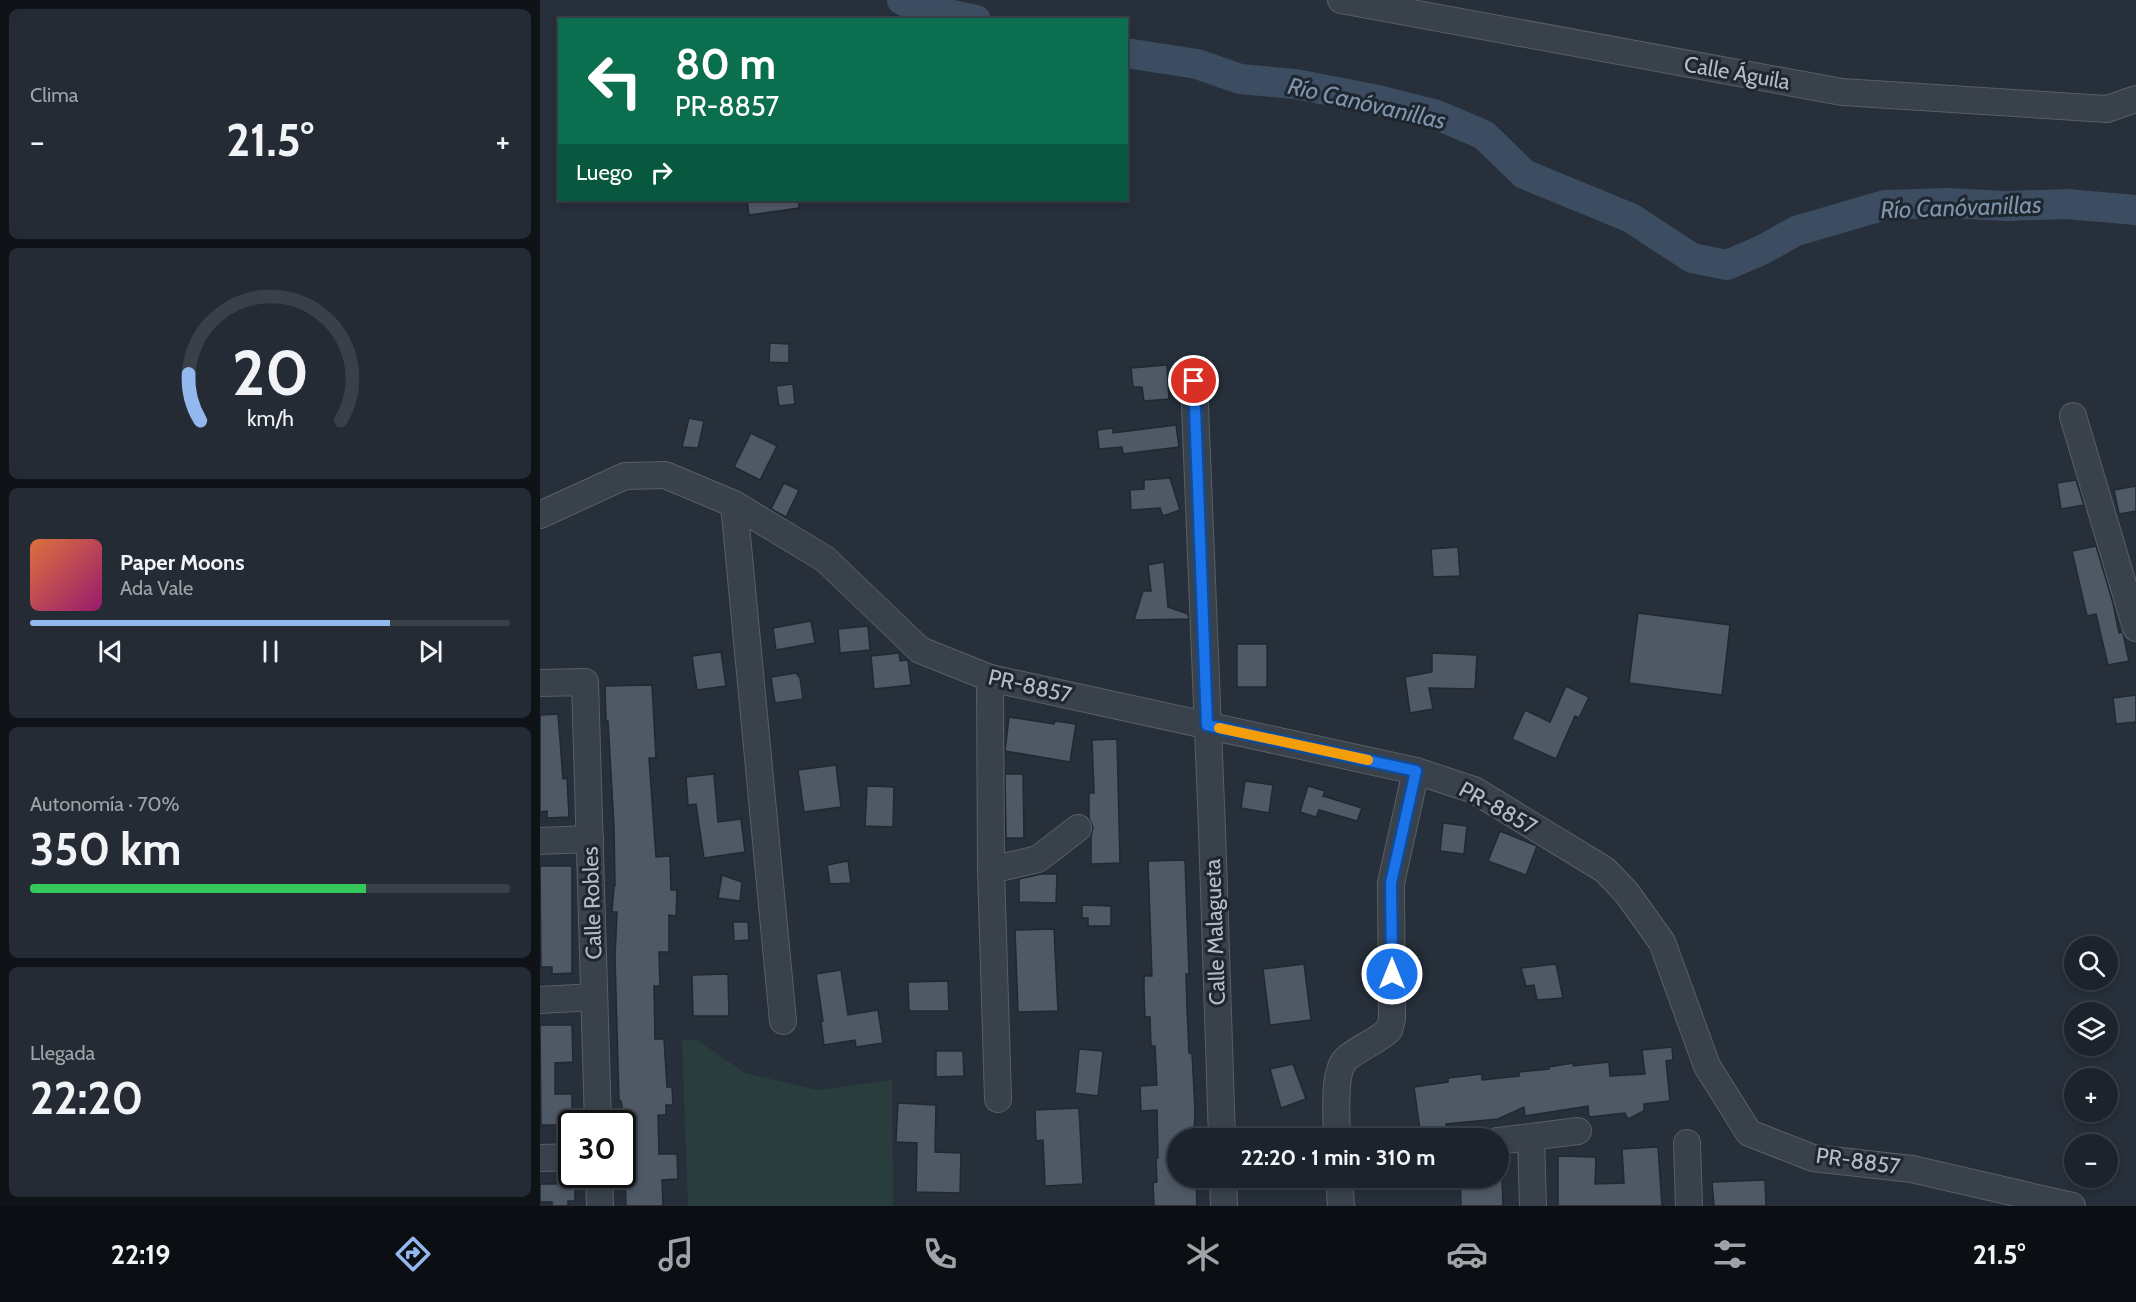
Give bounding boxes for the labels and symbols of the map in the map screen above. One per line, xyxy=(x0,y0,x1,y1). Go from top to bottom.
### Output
street label: Calle Águila xyxy=(1682,50,1792,96)
water label: Río Canóvanillas xyxy=(1285,71,1449,135)
water label: Río Canóvanillas xyxy=(1880,190,2042,224)
pin xyxy=(1168,355,1219,406)
street label: PR-8857 xyxy=(986,663,1074,709)
street label: PR-8857 xyxy=(1454,776,1542,840)
street label: Calle Robles xyxy=(577,846,607,960)
street label: Calle Malagueta xyxy=(1199,858,1231,1006)
position arrow xyxy=(1360,942,1424,1006)
speed limit sign: 30 xyxy=(558,1110,636,1188)
street label: PR-8857 xyxy=(1814,1142,1902,1180)

